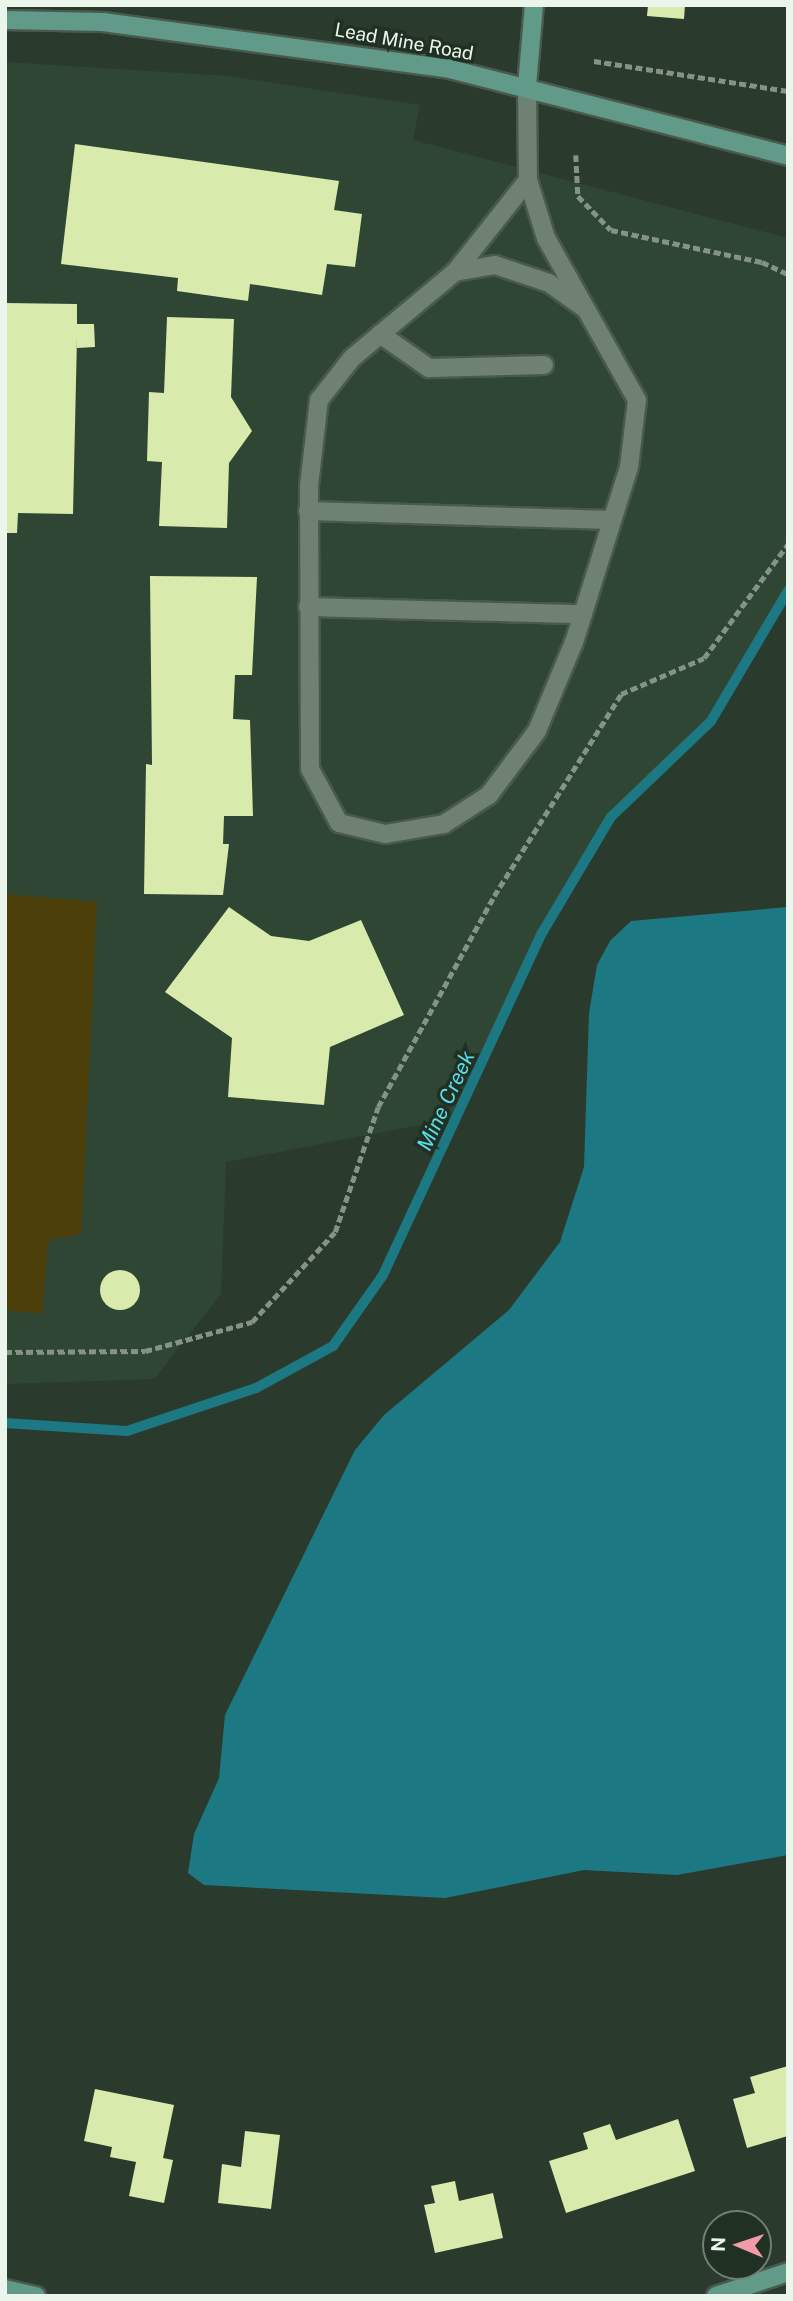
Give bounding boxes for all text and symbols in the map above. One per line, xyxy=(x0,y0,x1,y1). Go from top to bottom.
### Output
street label: Lead Mine Road xyxy=(333,19,475,65)
water label: Mine Creek xyxy=(412,1047,480,1155)
north arrow xyxy=(702,2210,772,2280)
text: N xyxy=(707,2237,729,2252)

